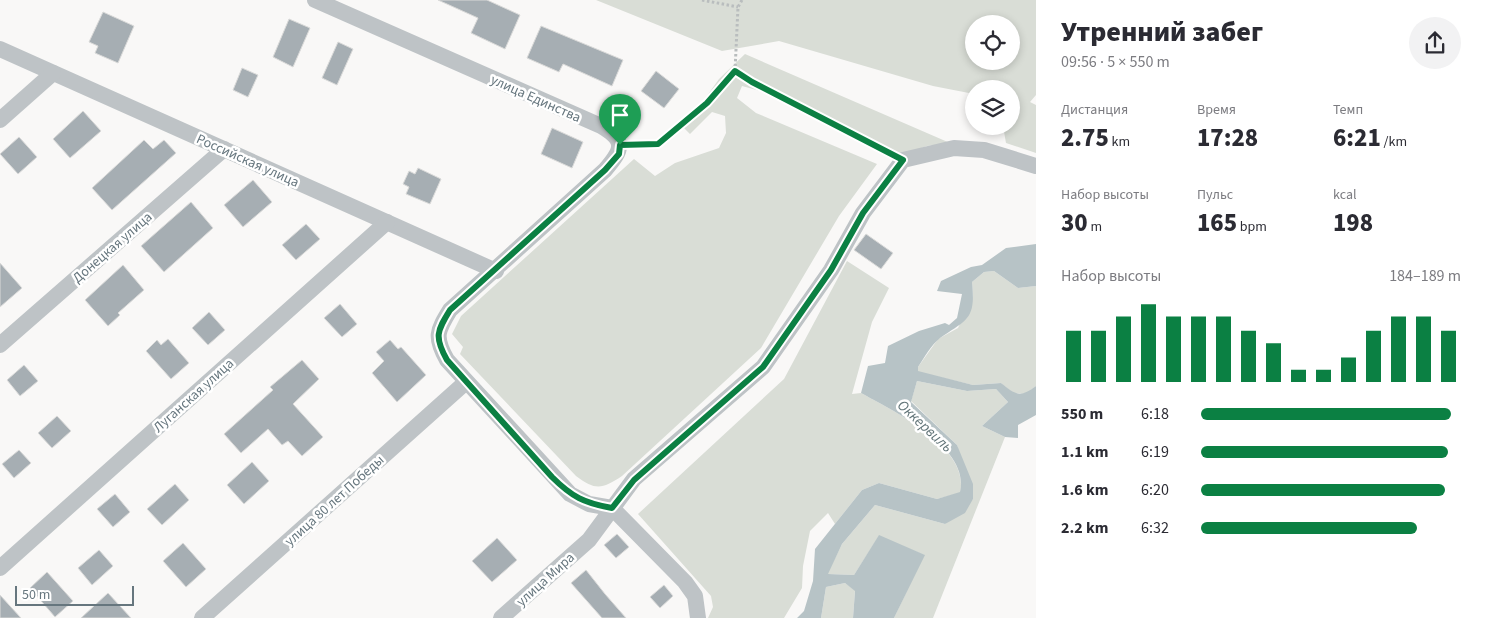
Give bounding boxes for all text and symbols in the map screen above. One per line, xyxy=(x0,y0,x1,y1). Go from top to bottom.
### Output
text: Утренний забег xyxy=(1061,12,1263,52)
map controls xyxy=(965,15,1020,135)
button: locate xyxy=(965,15,1020,70)
button: share xyxy=(1409,17,1461,69)
text: 09:56 · 5 × 550 m xyxy=(1061,51,1170,73)
street label: улица Единства xyxy=(487,70,584,128)
button: layers xyxy=(965,80,1020,135)
pin xyxy=(599,94,641,145)
text: Дистанция xyxy=(1061,100,1128,120)
text: Время xyxy=(1197,100,1236,120)
text: Темп xyxy=(1333,100,1363,120)
icon: arrive xyxy=(606,101,634,129)
text: 2.75 xyxy=(1061,120,1109,156)
text: 17:28 xyxy=(1197,120,1258,156)
text: 6:21 xyxy=(1333,120,1381,156)
street label: Российская улица xyxy=(193,129,302,193)
text: km xyxy=(1109,132,1130,152)
text: /km xyxy=(1381,132,1407,152)
text: Набор высоты xyxy=(1061,185,1149,205)
text: Пульс xyxy=(1197,185,1233,205)
text: kcal xyxy=(1333,185,1357,205)
text: 30 xyxy=(1061,205,1088,241)
text: 165 xyxy=(1197,205,1237,241)
text: 198 xyxy=(1333,205,1373,241)
street label: Донецкая улица xyxy=(68,207,157,288)
text: m xyxy=(1088,217,1102,237)
text: bpm xyxy=(1237,217,1267,237)
text: Набор высоты xyxy=(1061,265,1161,287)
text: 184–189 m xyxy=(1389,265,1461,287)
street label: Луганская улица xyxy=(149,354,238,437)
water label: Оккервиль xyxy=(892,395,957,458)
text: 550 m xyxy=(1061,403,1103,425)
text: 6:18 xyxy=(1141,403,1169,425)
text: 1.1 km xyxy=(1061,441,1108,463)
text: 6:19 xyxy=(1141,441,1169,463)
street label: улица 80 лет Победы xyxy=(280,451,389,551)
text: 1.6 km xyxy=(1061,479,1108,501)
text: 6:20 xyxy=(1141,479,1169,501)
text: 2.2 km xyxy=(1061,517,1108,539)
text: 6:32 xyxy=(1141,517,1169,539)
street label: улица Мира xyxy=(512,548,579,611)
scale bar xyxy=(15,583,134,606)
text: 50 m xyxy=(22,585,50,605)

